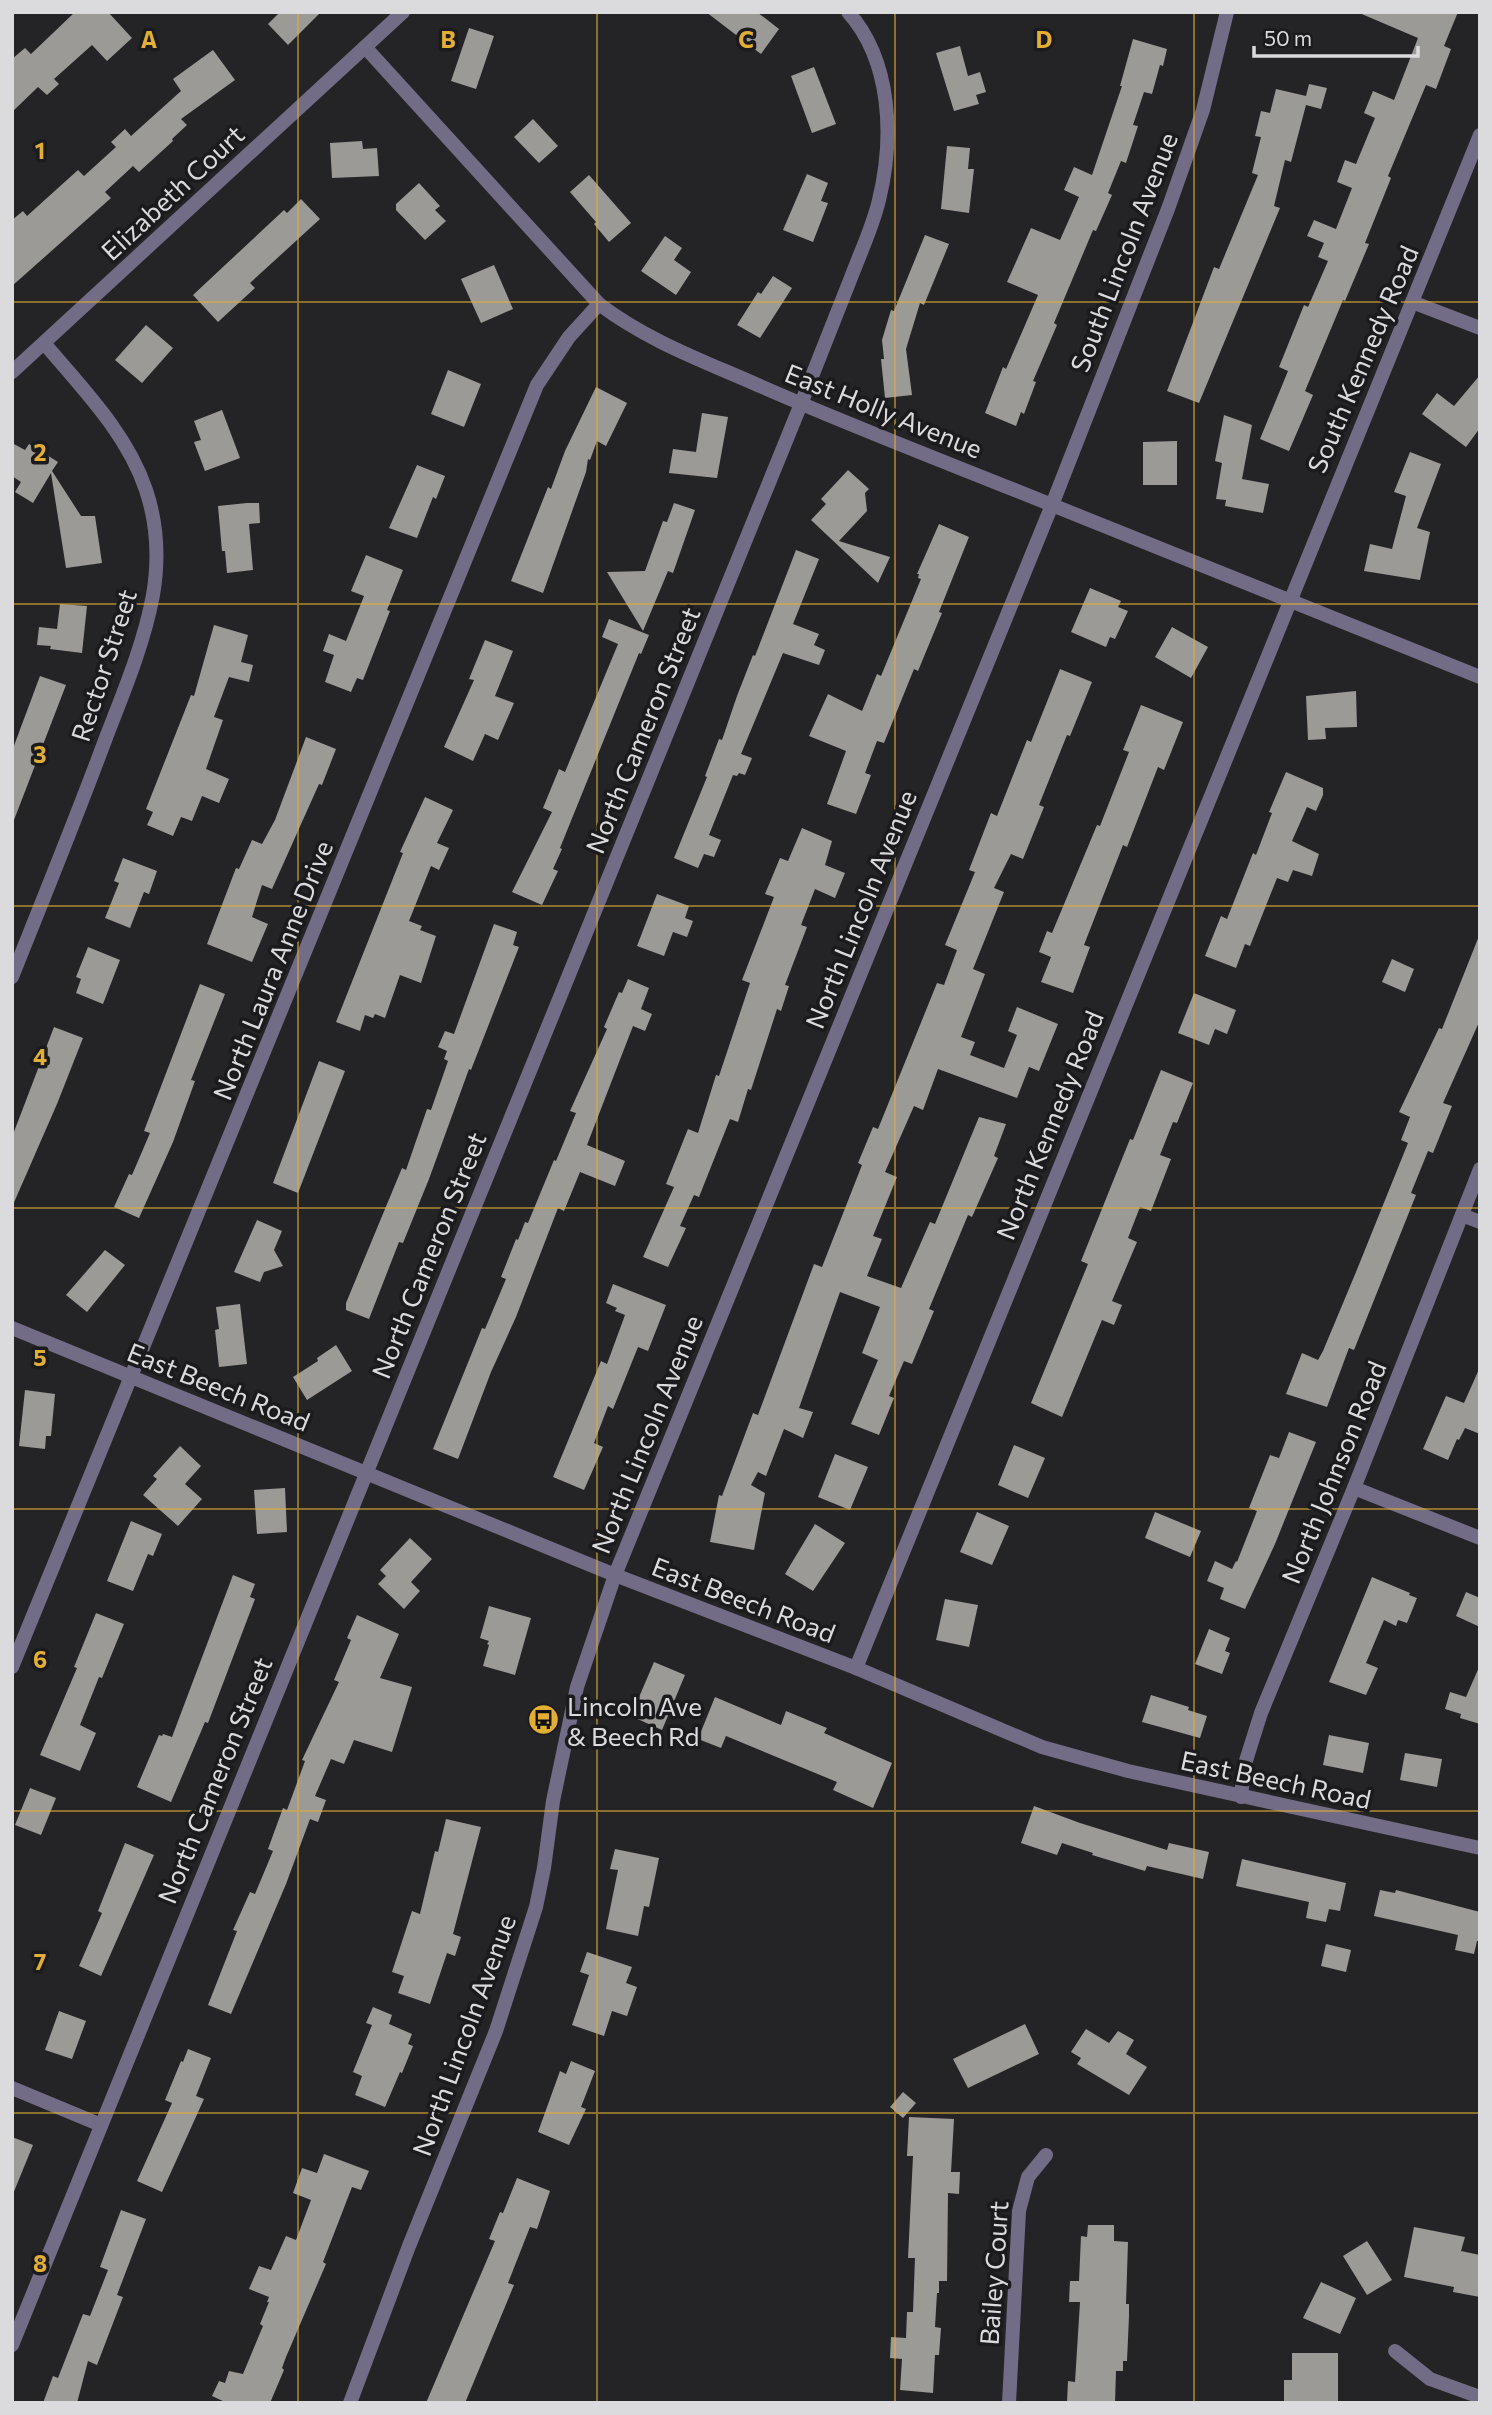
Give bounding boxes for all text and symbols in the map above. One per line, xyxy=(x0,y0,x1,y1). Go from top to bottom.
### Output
scale bar xyxy=(1254,14,1418,58)
text: A xyxy=(141,25,158,53)
text: B xyxy=(440,25,456,53)
text: C xyxy=(738,25,754,53)
text: D xyxy=(1036,25,1053,53)
text: 50 m xyxy=(1264,25,1312,50)
street label: Elizabeth Court xyxy=(94,118,250,266)
street label: South Lincoln Avenue xyxy=(1063,128,1183,376)
text: 1 xyxy=(35,136,45,164)
street label: South Kennedy Road xyxy=(1300,241,1424,477)
street label: East Holly Avenue xyxy=(781,356,987,464)
text: 2 xyxy=(33,438,47,466)
street label: Rector Street xyxy=(64,585,142,745)
street label: North Cameron Street xyxy=(578,602,706,858)
text: 3 xyxy=(33,740,47,768)
street label: North Lincoln Avenue xyxy=(798,785,922,1033)
street label: North Laura Anne Drive xyxy=(206,836,338,1104)
street label: North Kennedy Road xyxy=(989,1006,1109,1244)
text: 4 xyxy=(33,1042,47,1070)
street label: North Cameron Street xyxy=(364,1127,492,1383)
street label: North Lincoln Avenue xyxy=(584,1310,708,1558)
street label: East Beech Road xyxy=(123,1335,315,1437)
text: 5 xyxy=(33,1343,47,1371)
street label: North Johnson Road xyxy=(1274,1356,1392,1588)
street label: East Beech Road xyxy=(648,1550,840,1648)
text: 6 xyxy=(33,1645,47,1673)
street label: North Cameron Street xyxy=(150,1652,278,1908)
place label: Lincoln Ave & Beech Rd xyxy=(567,1690,702,1751)
bus stop icon: Lincoln Ave & Beech Rd xyxy=(527,1703,561,1737)
street label: East Beech Road xyxy=(1178,1744,1374,1814)
street label: North Lincoln Avenue xyxy=(405,1910,521,2160)
text: 7 xyxy=(34,1947,46,1975)
street label: Bailey Court xyxy=(973,2200,1013,2346)
text: 8 xyxy=(33,2249,47,2277)

